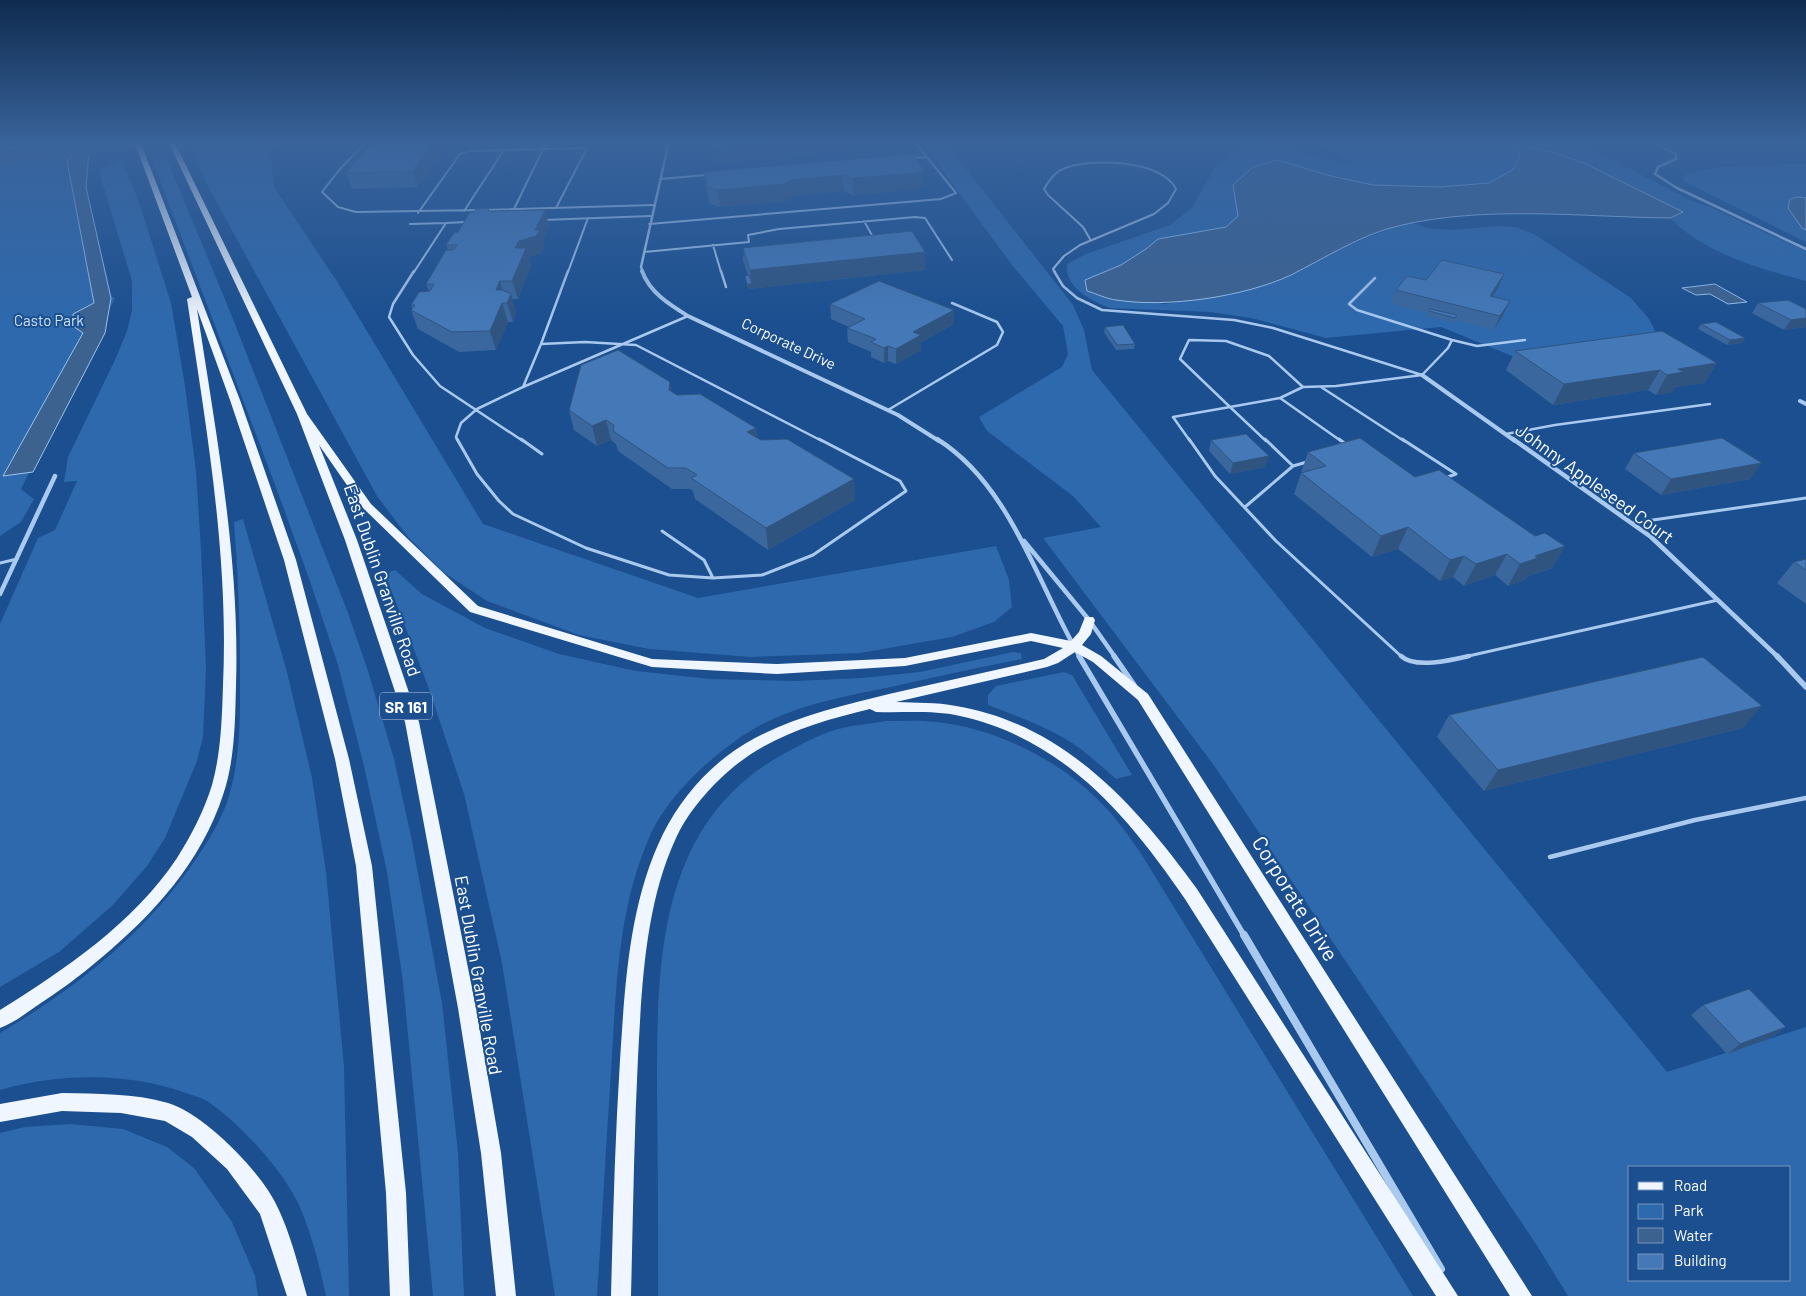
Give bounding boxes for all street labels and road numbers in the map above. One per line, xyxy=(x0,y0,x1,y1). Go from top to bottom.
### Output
street label: Corporate Drive xyxy=(739,313,839,373)
street label: Johnny Appleseed Court xyxy=(1512,418,1678,548)
street label: East Dublin Granville Road xyxy=(340,481,426,679)
road number: SR 161 xyxy=(380,692,432,719)
street label: Corporate Drive xyxy=(1248,831,1344,965)
street label: East Dublin Granville Road xyxy=(451,874,507,1076)

